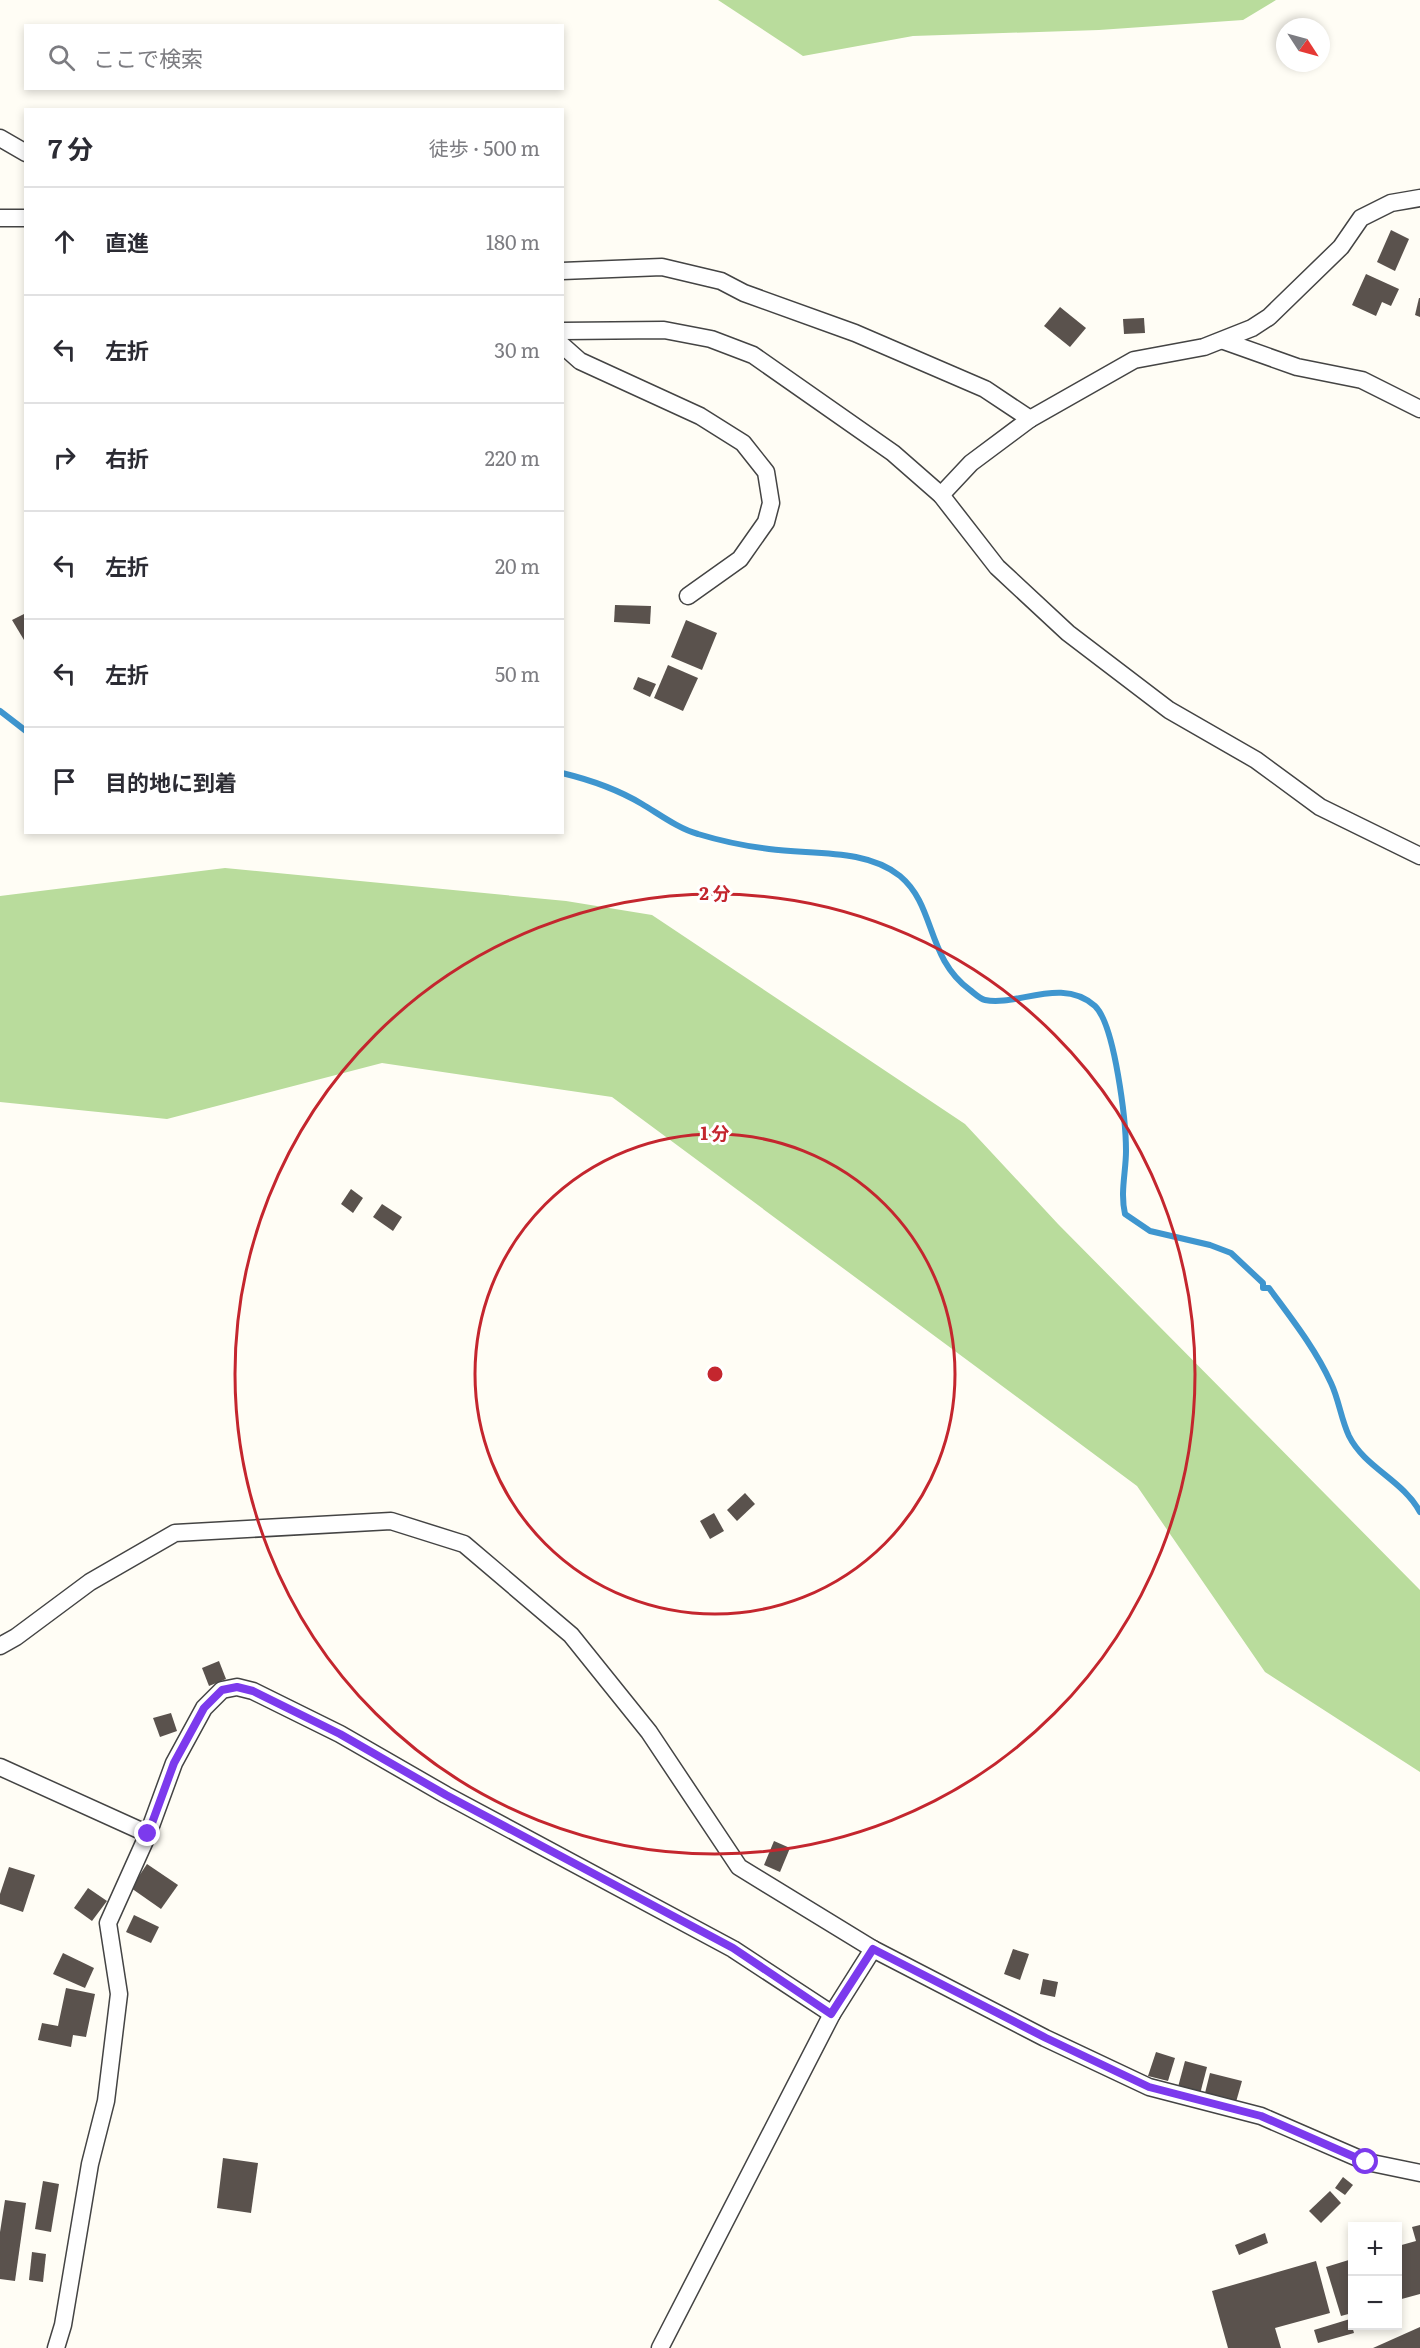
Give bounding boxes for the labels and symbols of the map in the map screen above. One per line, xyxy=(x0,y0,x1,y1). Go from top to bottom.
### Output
north arrow xyxy=(1276,18,1330,72)
text: 2 分 xyxy=(699,879,731,906)
text: 1 分 xyxy=(700,1119,730,1146)
centre of rings xyxy=(705,1364,725,1384)
route end xyxy=(134,1820,160,1846)
route start xyxy=(1352,2148,1378,2174)

